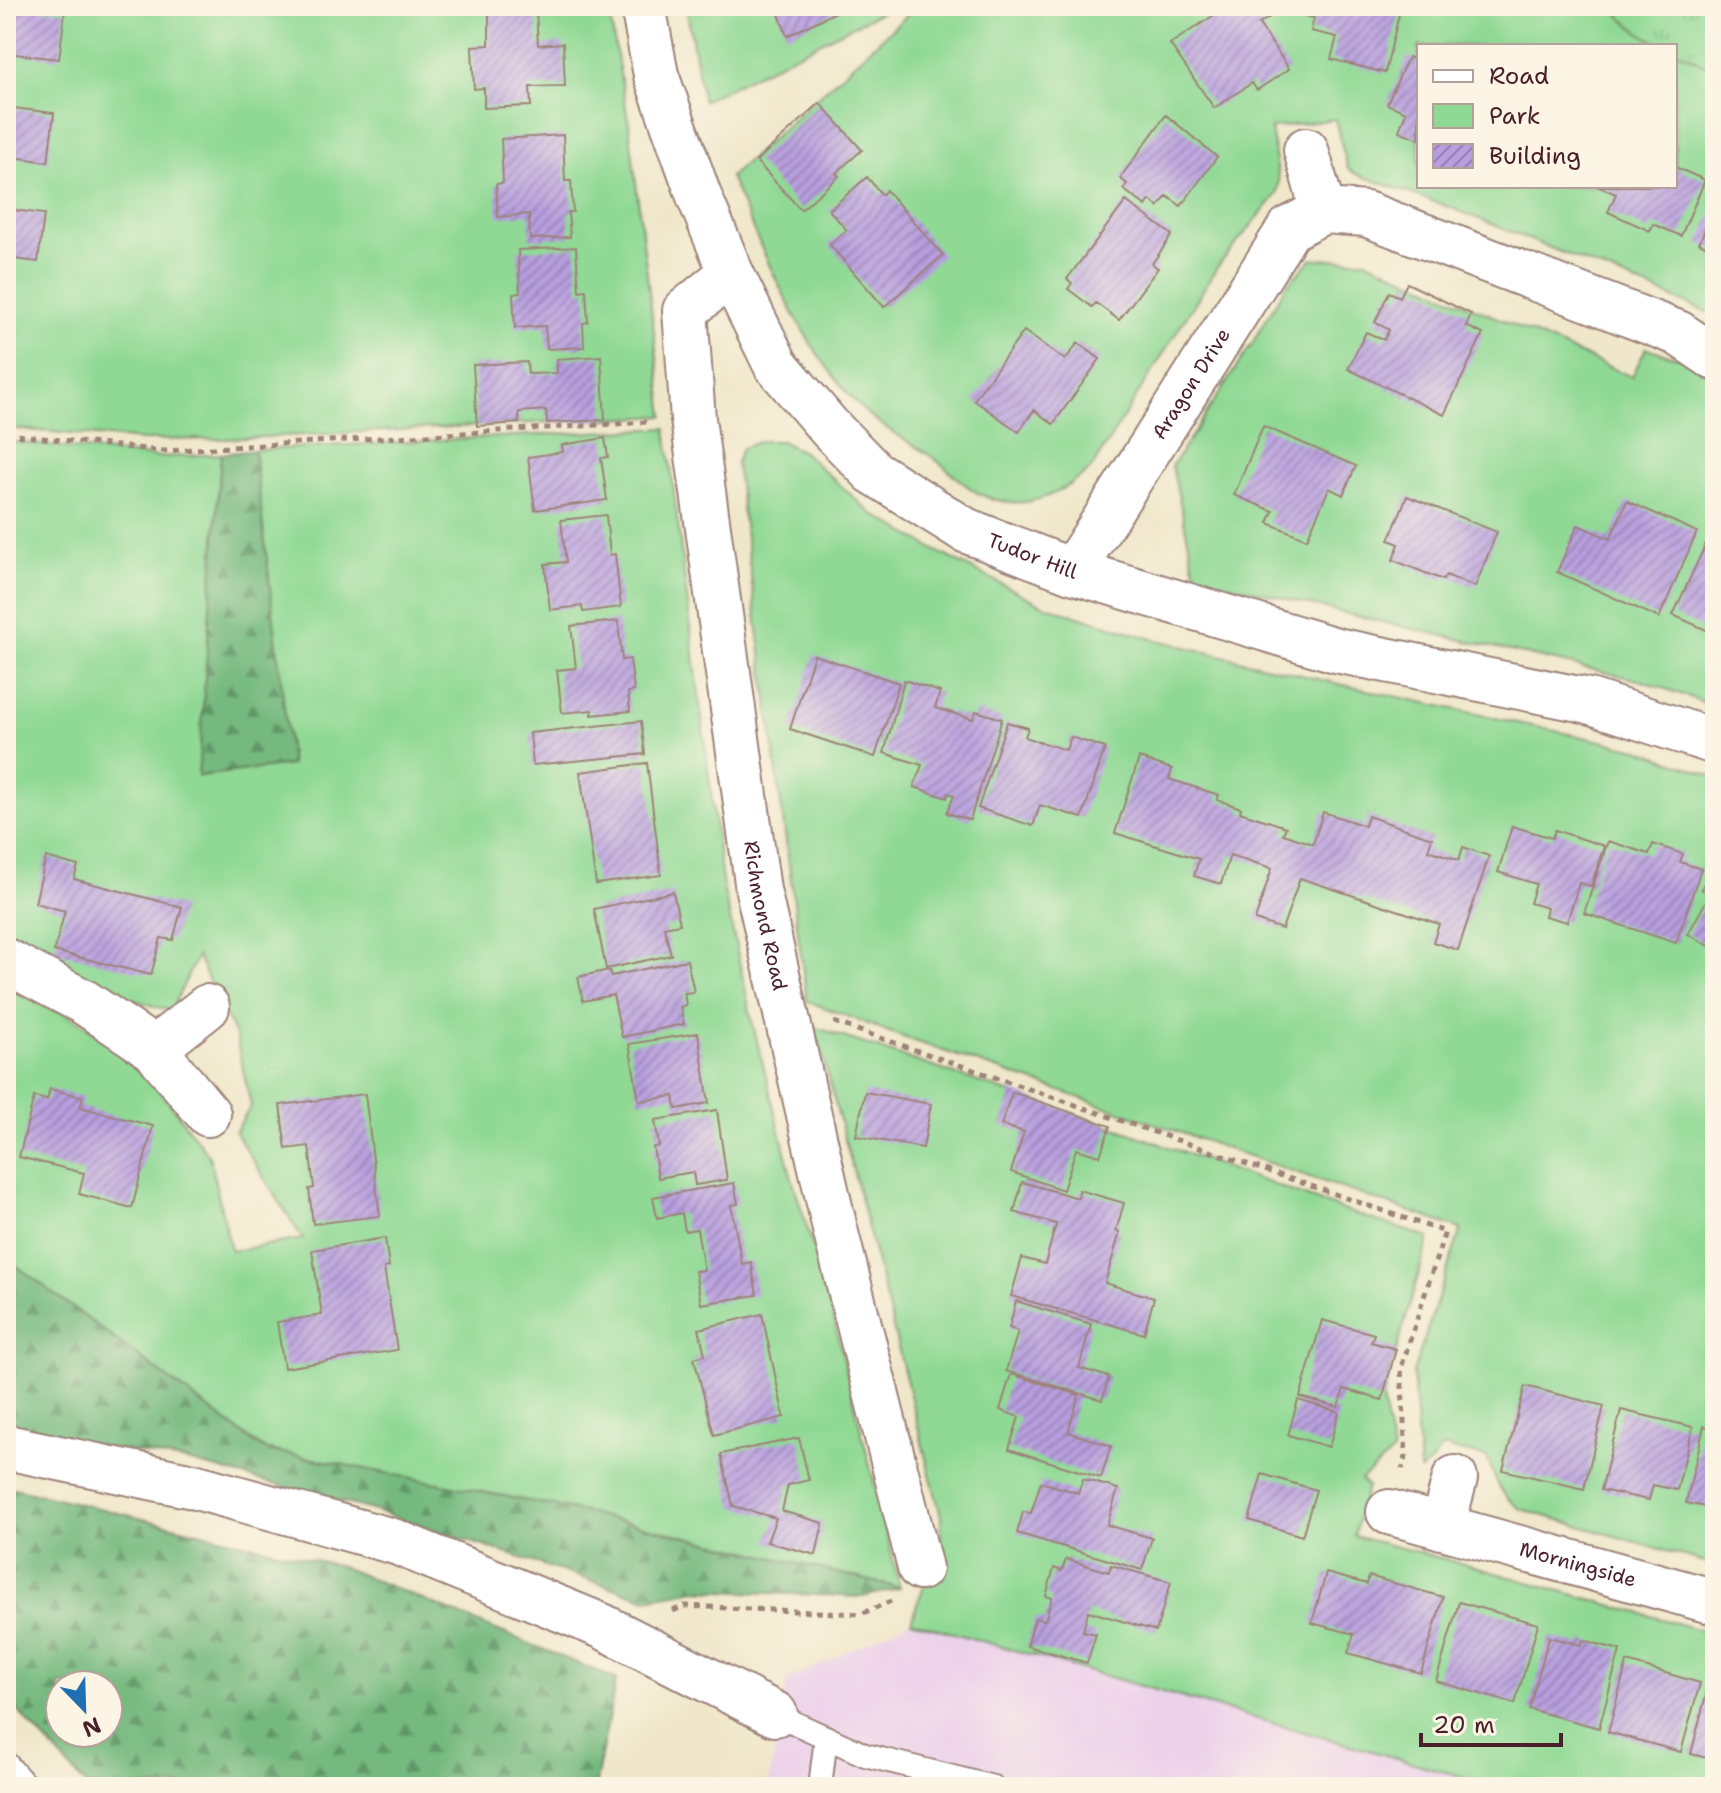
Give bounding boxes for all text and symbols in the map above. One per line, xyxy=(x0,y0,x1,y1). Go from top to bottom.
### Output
legend xyxy=(1417,44,1677,188)
text: Road xyxy=(1489,60,1549,92)
text: Park xyxy=(1489,100,1541,132)
text: Building xyxy=(1489,140,1581,172)
street label: Aragon Drive xyxy=(1146,323,1236,444)
street label: Tudor Hill xyxy=(984,527,1080,585)
street label: Richmond Road xyxy=(738,839,794,993)
street label: Morningside xyxy=(1517,1536,1639,1593)
north arrow xyxy=(44,1669,124,1749)
scale bar xyxy=(1421,1697,1561,1747)
text: 20 m xyxy=(1433,1709,1495,1741)
text: N xyxy=(78,1710,105,1744)

